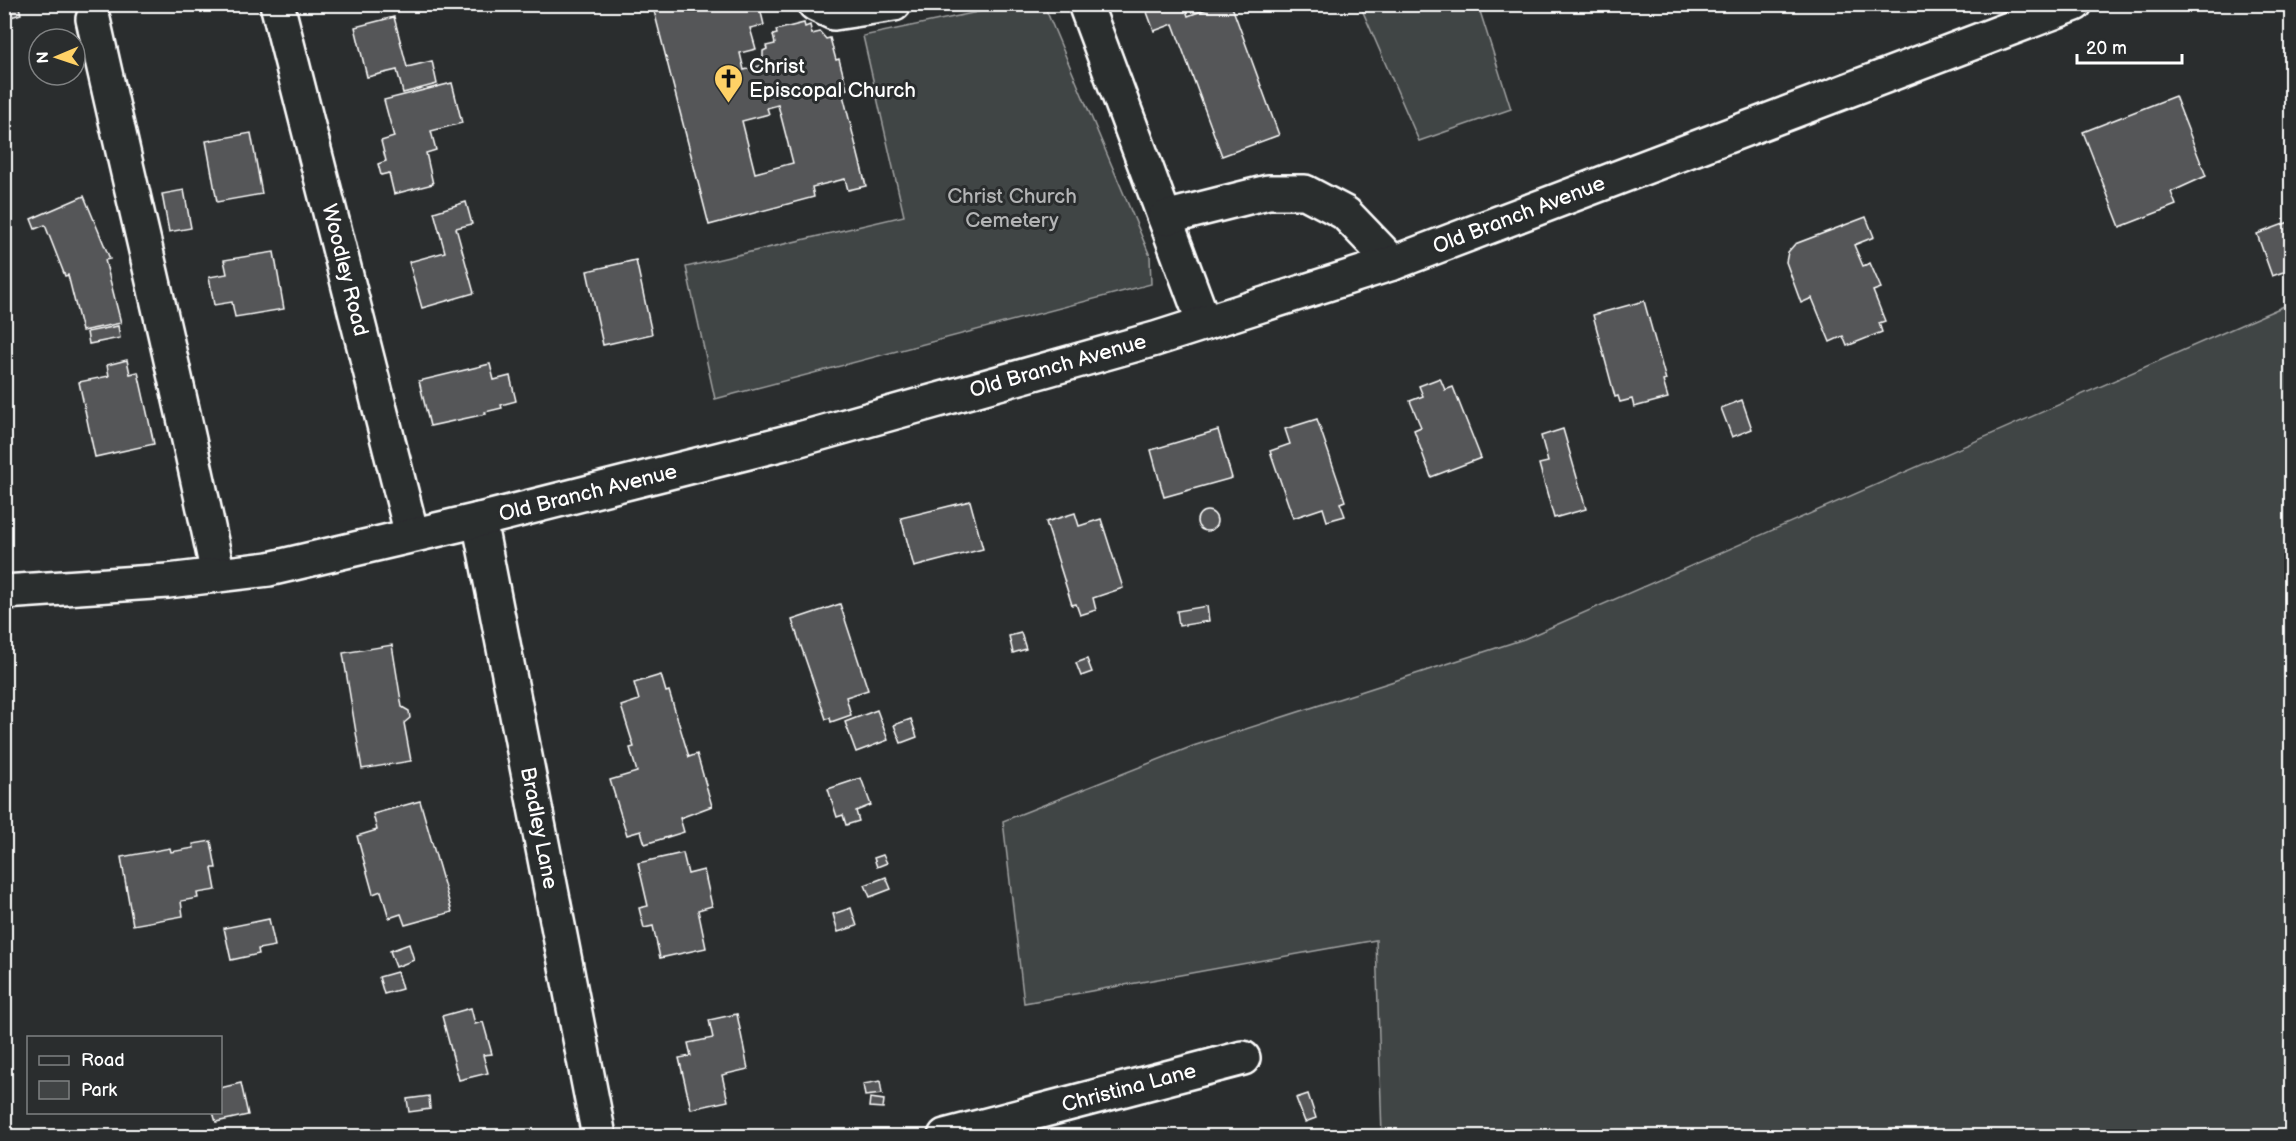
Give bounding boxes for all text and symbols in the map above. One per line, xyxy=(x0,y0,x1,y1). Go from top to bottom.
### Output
north arrow xyxy=(27,27,87,87)
scale bar xyxy=(2077,27,2182,65)
text: 20 m xyxy=(2086,38,2127,59)
text: N xyxy=(34,51,53,64)
place label: Christ Episcopal Church xyxy=(749,54,916,103)
church icon: Christ Episcopal Church xyxy=(712,62,744,104)
street label: Old Branch Avenue xyxy=(1429,171,1609,259)
park label: Christ Church Cemetery xyxy=(947,184,1077,233)
street label: Woodley Road xyxy=(317,201,373,339)
street label: Old Branch Avenue xyxy=(967,329,1149,403)
street label: Old Branch Avenue xyxy=(496,459,680,527)
street label: Bradley Lane xyxy=(515,765,563,891)
legend xyxy=(27,1036,222,1114)
text: Road xyxy=(81,1050,125,1071)
street label: Christina Lane xyxy=(1059,1058,1199,1118)
text: Park xyxy=(81,1080,117,1101)

